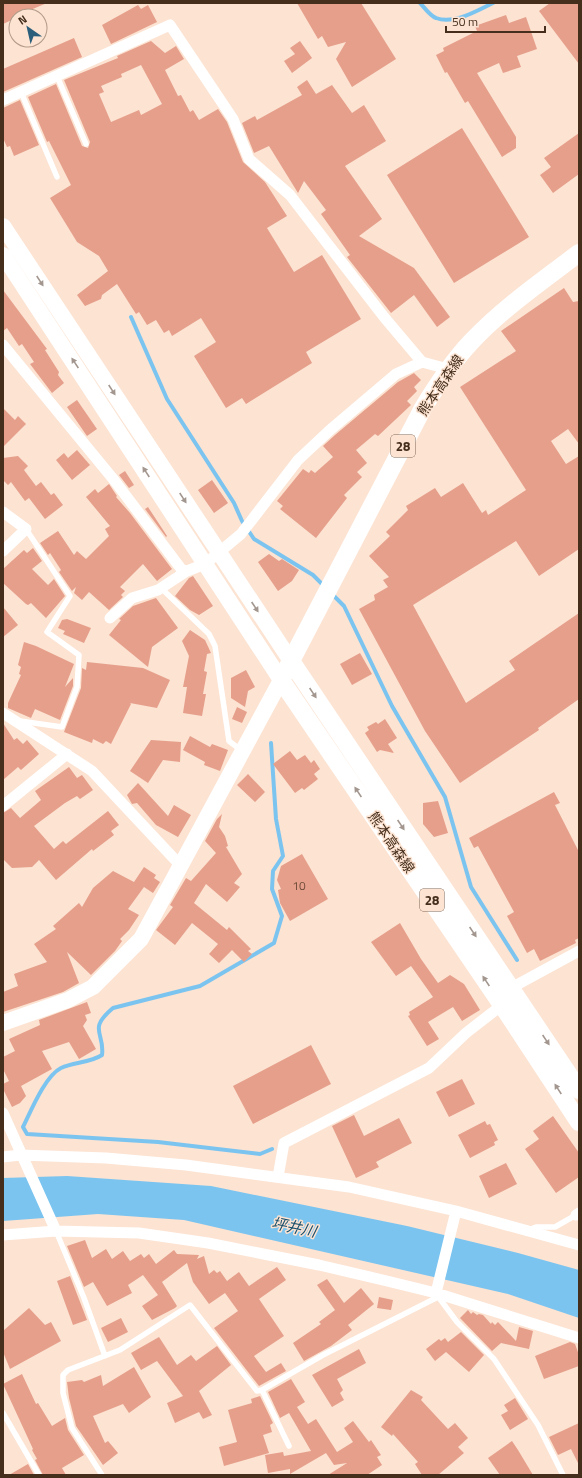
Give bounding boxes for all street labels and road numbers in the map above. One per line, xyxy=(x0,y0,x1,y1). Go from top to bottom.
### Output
street label: 熊本高森線 xyxy=(412,350,468,420)
road number: 28 xyxy=(391,435,415,457)
street label: 熊本高森線 xyxy=(364,807,420,877)
road number: 28 xyxy=(420,889,444,911)

